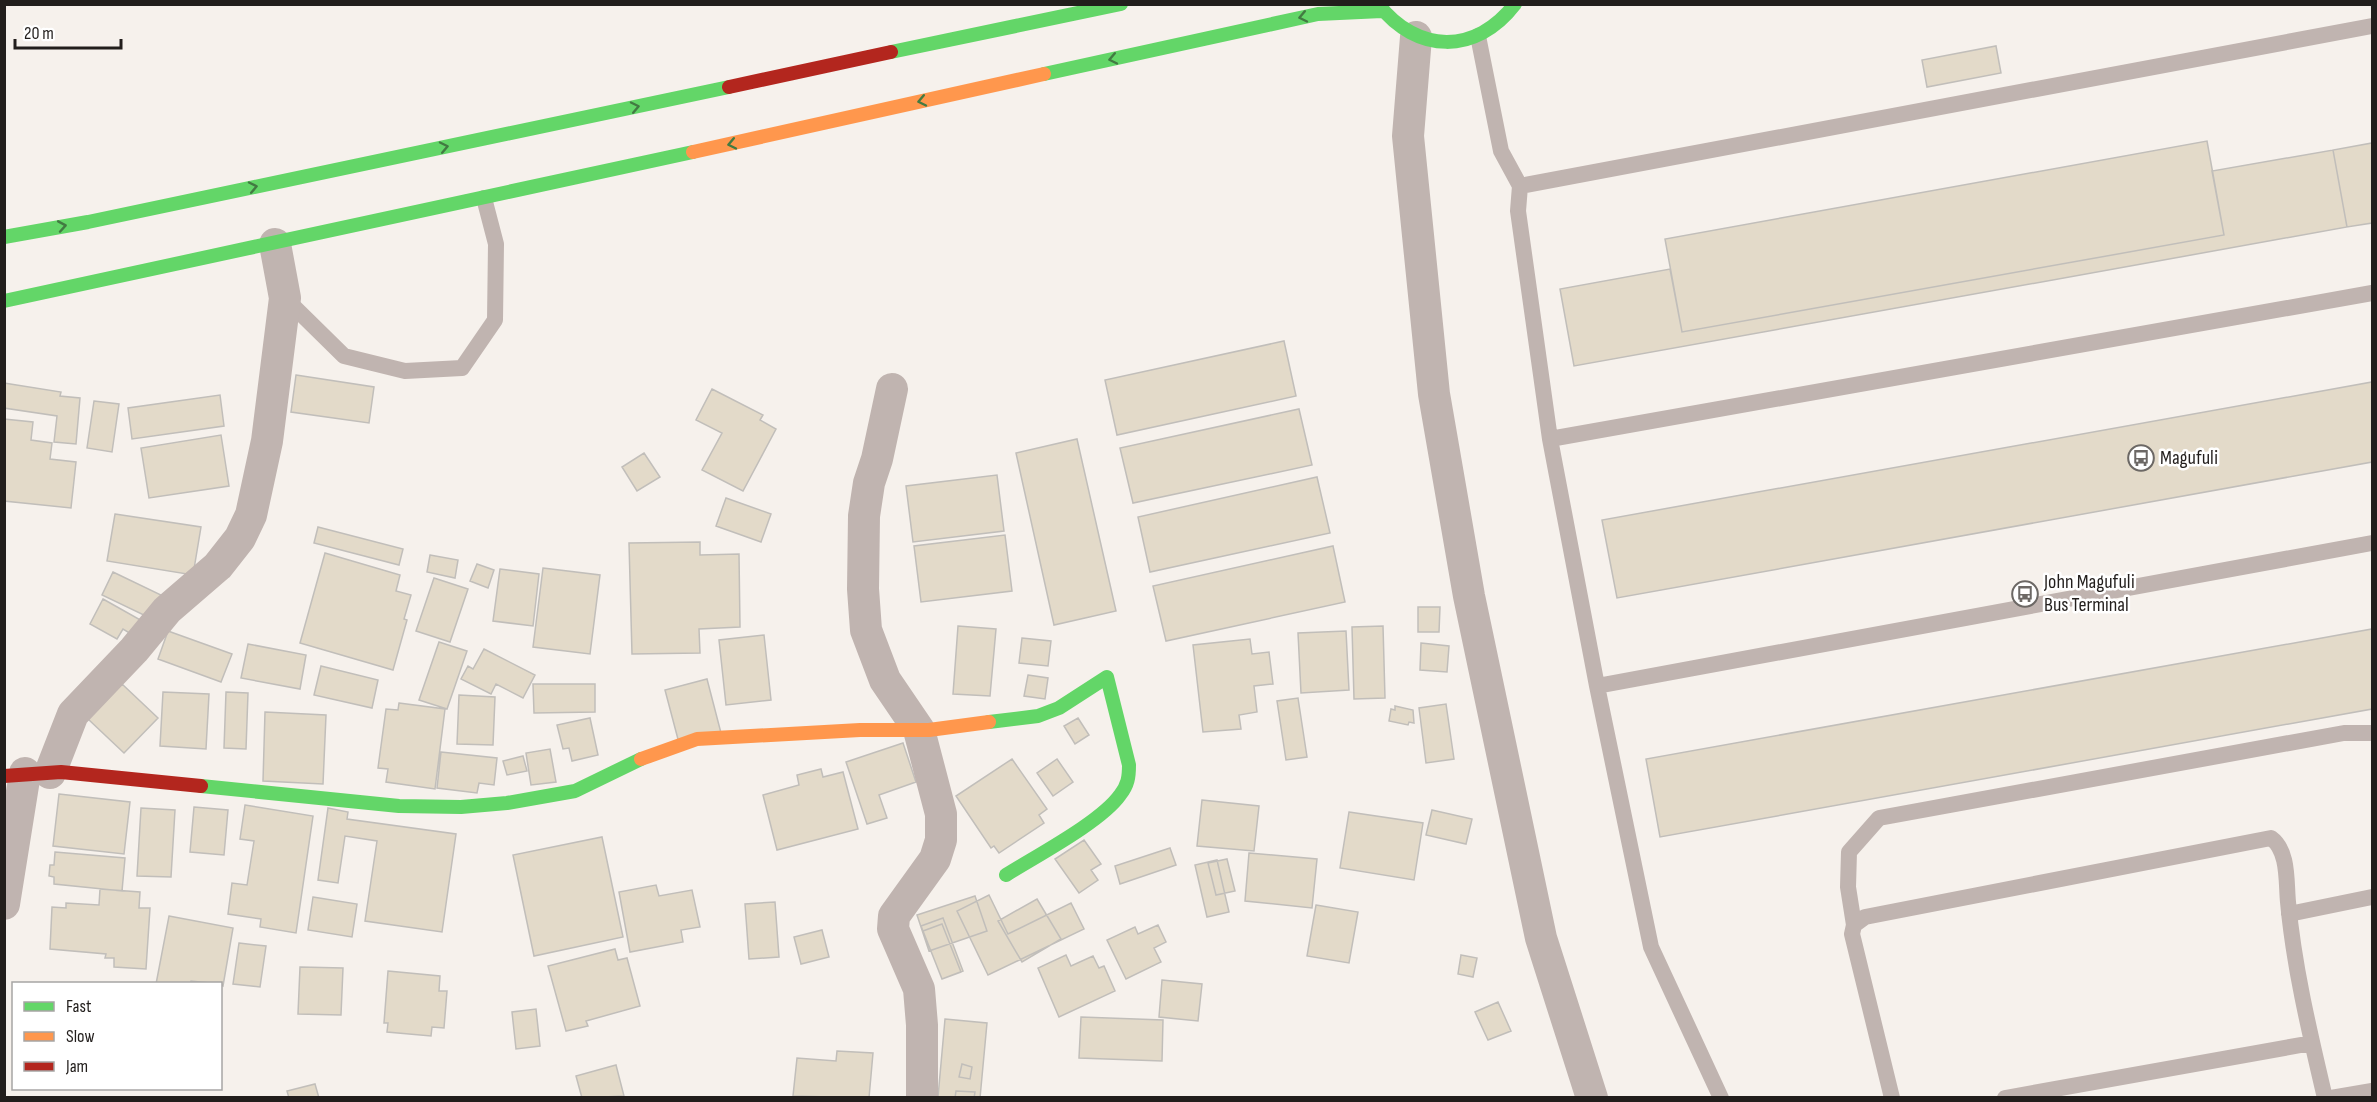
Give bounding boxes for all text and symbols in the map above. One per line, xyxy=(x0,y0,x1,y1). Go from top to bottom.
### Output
one-way arrow xyxy=(1298,10,1308,23)
scale bar xyxy=(15,12,122,50)
text: 20 m xyxy=(24,23,54,44)
one-way arrow xyxy=(1108,52,1118,65)
one-way arrow xyxy=(918,94,928,107)
one-way arrow xyxy=(629,101,639,114)
one-way arrow xyxy=(727,136,737,149)
one-way arrow xyxy=(439,141,449,154)
one-way arrow xyxy=(248,181,258,194)
one-way arrow xyxy=(57,220,67,233)
bus stop icon: Magufuli xyxy=(2126,443,2156,473)
place label: Magufuli xyxy=(2160,446,2218,470)
place label: John Magufuli Bus Terminal xyxy=(2043,570,2135,617)
bus stop icon: John Magufuli Bus Terminal xyxy=(2010,579,2040,609)
legend xyxy=(12,982,222,1090)
text: Fast xyxy=(66,996,92,1017)
text: Slow xyxy=(66,1026,95,1047)
text: Jam xyxy=(65,1056,88,1077)

